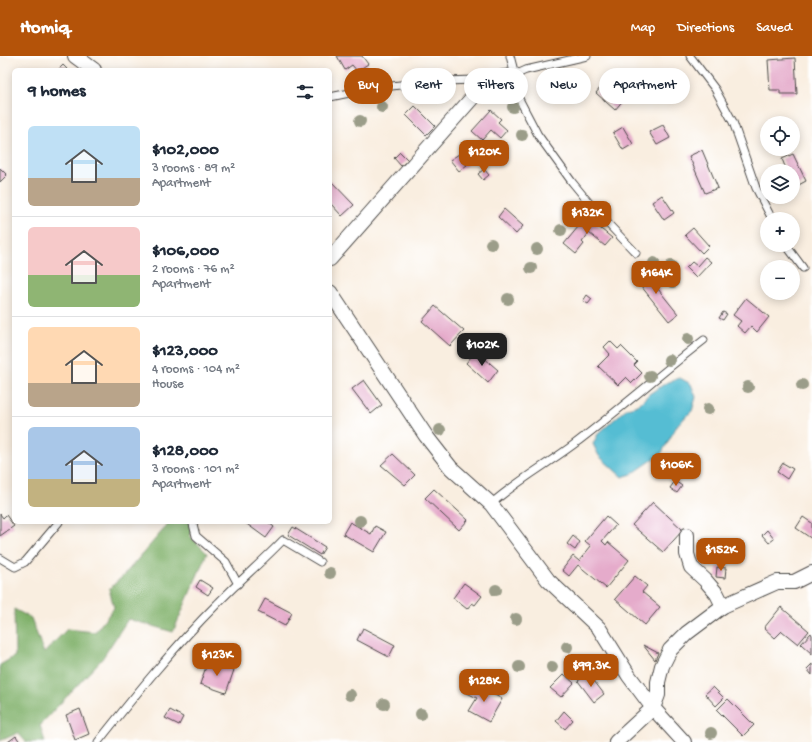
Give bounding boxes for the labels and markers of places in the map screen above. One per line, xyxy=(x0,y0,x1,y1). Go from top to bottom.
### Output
pin: $120K xyxy=(456,140,512,174)
pin: $132K xyxy=(559,201,615,235)
pin: $164K xyxy=(628,261,684,295)
pin: $102K xyxy=(454,333,510,367)
pin: $106K xyxy=(648,453,704,487)
pin: $152K xyxy=(693,538,749,572)
pin: $123K xyxy=(189,643,245,677)
pin: $99.3K xyxy=(558,654,624,688)
pin: $128K xyxy=(456,669,512,703)

